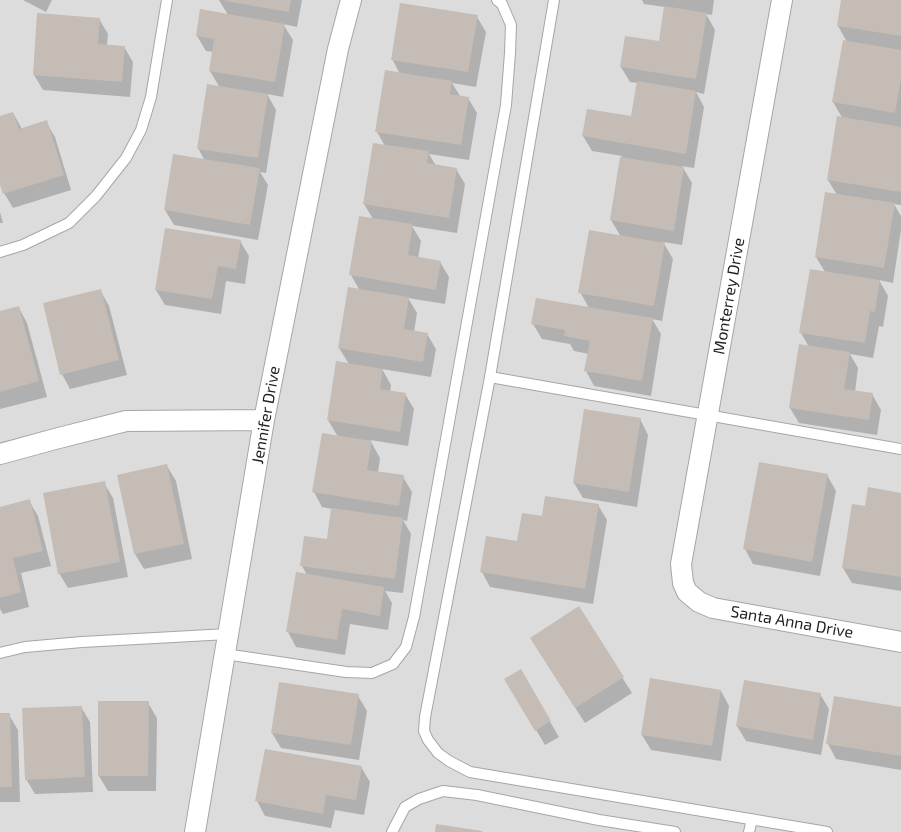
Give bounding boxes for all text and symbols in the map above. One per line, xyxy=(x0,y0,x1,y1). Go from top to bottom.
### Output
street label: Monterrey Drive xyxy=(709,236,749,356)
street label: Jennifer Drive xyxy=(248,365,284,465)
street label: Santa Anna Drive xyxy=(729,602,855,642)

